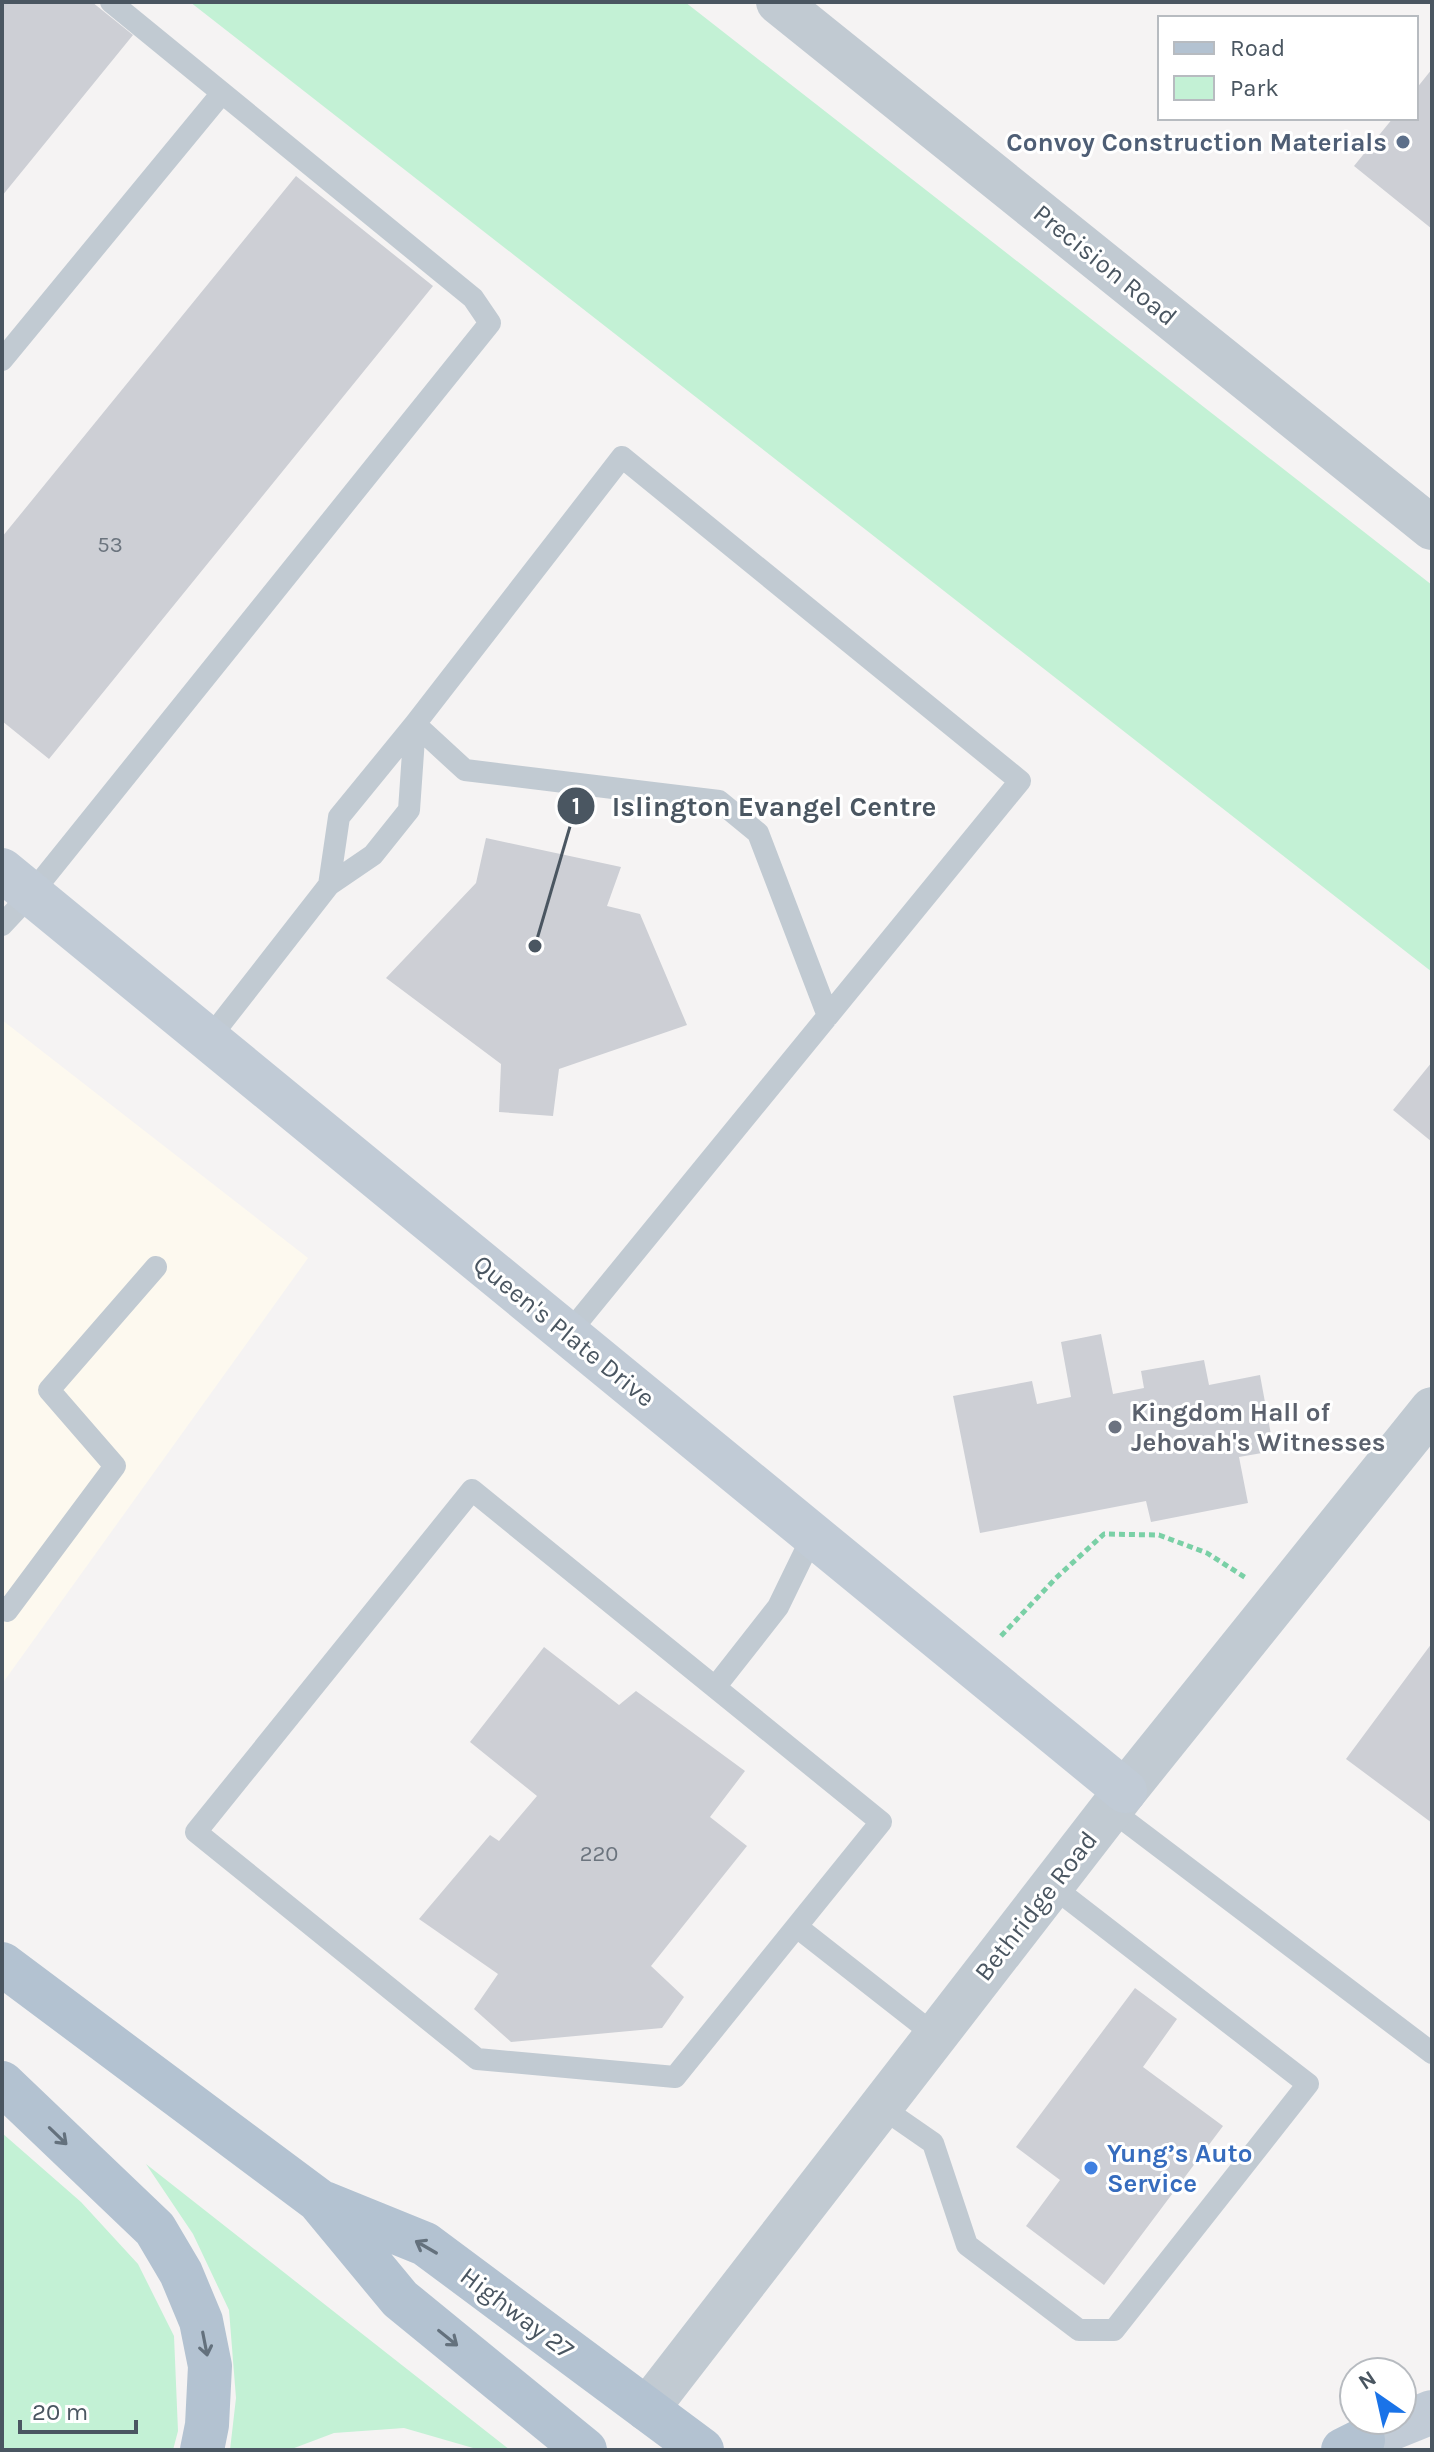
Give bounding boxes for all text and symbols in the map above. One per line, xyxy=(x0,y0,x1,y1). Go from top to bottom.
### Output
legend xyxy=(1158,16,1418,120)
text: Road xyxy=(1230,34,1285,62)
text: Park xyxy=(1230,74,1279,102)
place label: Convoy Construction Materials xyxy=(1006,127,1387,158)
marker: Convoy Construction Materials xyxy=(1394,133,1412,151)
street label: Precision Road xyxy=(1027,198,1183,332)
house number: 53 xyxy=(97,532,123,558)
callout: Islington Evangel Centre xyxy=(556,780,952,832)
text: Islington Evangel Centre xyxy=(612,790,936,823)
text: 1 xyxy=(572,792,580,820)
street label: Queen's Plate Drive xyxy=(467,1248,661,1414)
place label: Kingdom Hall of Jehovah's Witnesses xyxy=(1131,1397,1385,1458)
marker: Kingdom Hall of Jehovah's Witnesses xyxy=(1106,1418,1124,1436)
street label: Bethridge Road xyxy=(968,1825,1104,1987)
house number: 220 xyxy=(580,1841,618,1867)
one-way arrow xyxy=(48,2127,68,2145)
place label: Yung’s Auto Service xyxy=(1107,2138,1253,2199)
marker: Yung’s Auto Service xyxy=(1082,2159,1100,2177)
one-way arrow xyxy=(415,2238,438,2254)
street label: Highway 27 xyxy=(454,2260,580,2366)
one-way arrow xyxy=(437,2329,458,2347)
one-way arrow xyxy=(199,2330,214,2356)
north arrow xyxy=(1338,2356,1418,2436)
text: N xyxy=(1354,2365,1381,2395)
scale bar xyxy=(20,2384,136,2434)
text: 20 m xyxy=(32,2398,88,2426)

